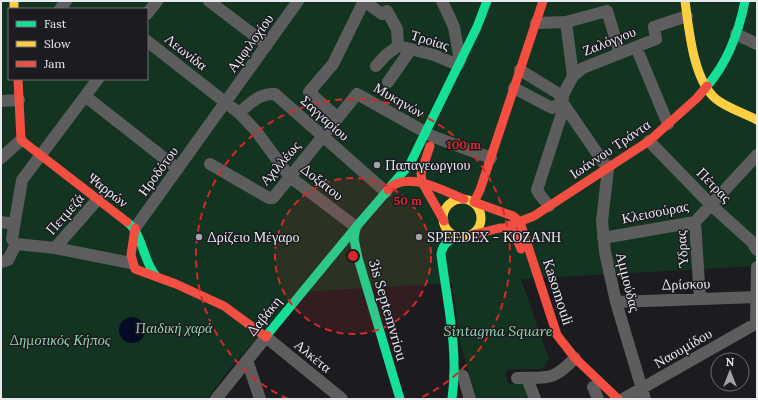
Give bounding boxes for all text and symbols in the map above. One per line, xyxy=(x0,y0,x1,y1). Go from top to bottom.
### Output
legend xyxy=(8,8,148,80)
street label: Αμφιλοχίου xyxy=(223,10,277,76)
text: Fast xyxy=(44,16,67,31)
street label: Ζαλόγγου xyxy=(580,22,638,60)
street label: Τροίας xyxy=(409,26,452,54)
street label: Λεωνίδα xyxy=(161,30,211,75)
text: Slow xyxy=(44,36,71,51)
text: Jam xyxy=(43,56,65,71)
street label: Μυκηνών xyxy=(370,78,428,122)
street label: Σαγγαρίου xyxy=(297,91,353,145)
street label: Ιωάννου Τράντα xyxy=(566,115,654,183)
street label: Αχιλλέως xyxy=(256,137,305,189)
text: 100 m xyxy=(447,137,481,152)
street label: Ηροδότου xyxy=(134,143,182,199)
place label: Παπαγεωργιου xyxy=(385,156,470,174)
street label: Δοξάτου xyxy=(297,160,347,204)
marker: Παπαγεωργιου xyxy=(372,160,382,170)
street label: Πέτρας xyxy=(693,164,736,207)
street label: Ψαρρών xyxy=(84,169,132,211)
street label: Πετμεζά xyxy=(42,189,88,238)
text: 50 m xyxy=(394,193,422,208)
street label: Κλεισούρας xyxy=(620,197,690,227)
place label: Δρίζειο Μέγαρο xyxy=(207,228,299,246)
place label: SPEEDEX - ΚΟΖΑΝΗ xyxy=(427,228,561,246)
street label: Ύδρας xyxy=(672,230,692,269)
marker: Δρίζειο Μέγαρο xyxy=(194,232,204,242)
marker: SPEEDEX - ΚΟΖΑΝΗ xyxy=(414,232,424,242)
centre of rings xyxy=(346,249,360,263)
street label: Αμμούδας xyxy=(612,250,644,314)
street label: 3is Septemvriou xyxy=(365,257,411,363)
street label: Kasomouli xyxy=(539,257,577,327)
street label: Δρίσκου xyxy=(661,274,711,294)
street label: Δαβάκη xyxy=(243,292,285,340)
park label: Παιδική χαρά xyxy=(136,319,213,337)
park label: Sintagma Square xyxy=(444,322,553,340)
street label: Ναουμίδου xyxy=(651,324,715,372)
park label: Δημοτικός Κήπος xyxy=(9,331,111,349)
street label: Αλκέτα xyxy=(291,336,336,377)
north arrow xyxy=(710,352,750,392)
text: N xyxy=(726,355,735,369)

